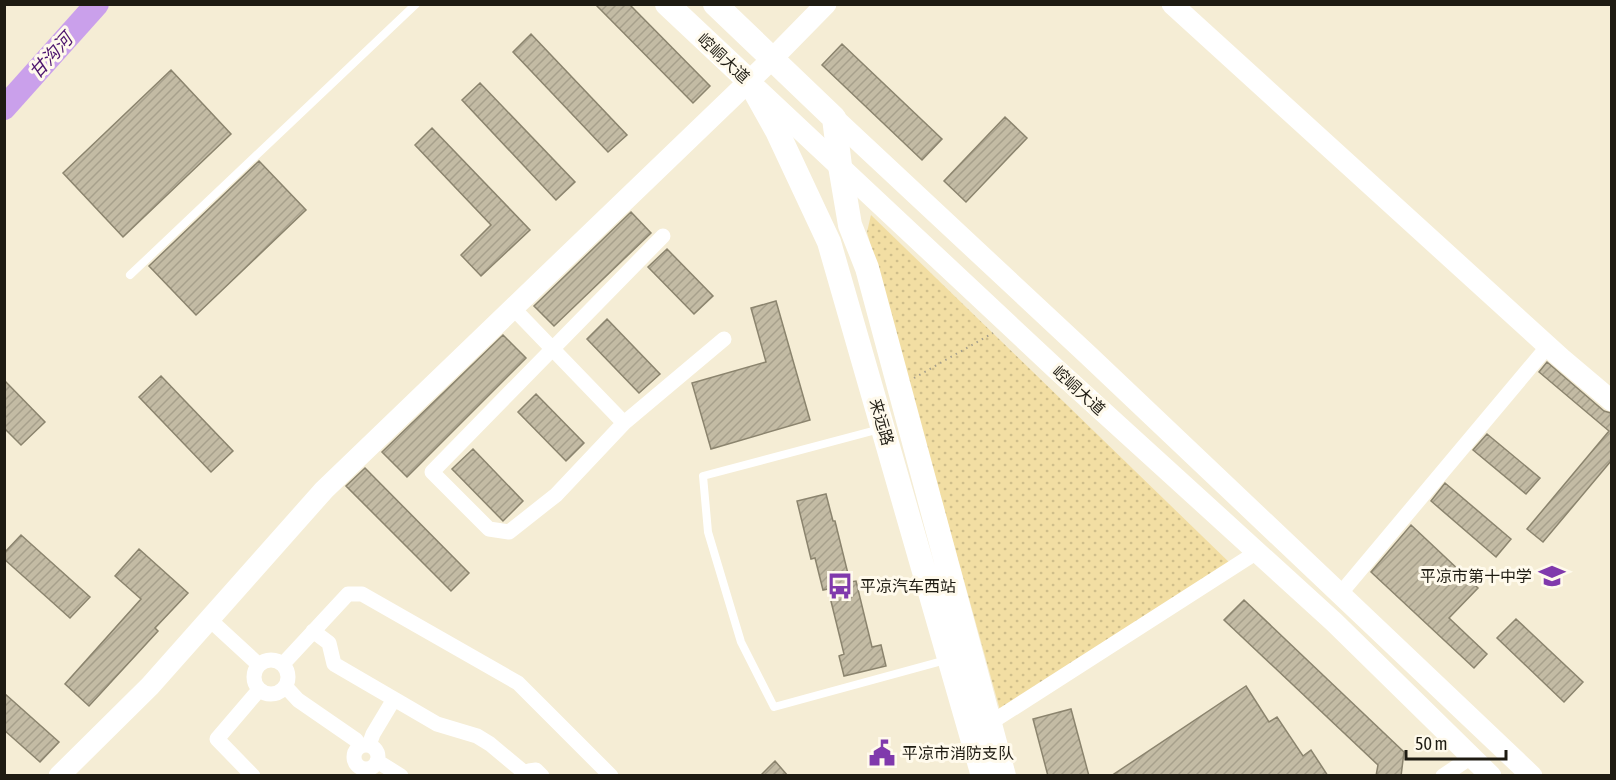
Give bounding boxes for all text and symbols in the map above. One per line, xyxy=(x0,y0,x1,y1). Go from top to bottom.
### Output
water label: 甘沟河 xyxy=(25,26,79,83)
street label: 崆峒大道 xyxy=(694,30,754,86)
street label: 崆峒大道 xyxy=(1049,362,1109,418)
street label: 来远路 xyxy=(867,396,897,448)
school or university icon: 平凉市第十中学 xyxy=(1537,561,1567,591)
place label: 平凉市第十中学 xyxy=(1420,567,1532,585)
bus stop icon: 平凉汽车西站 xyxy=(825,571,855,601)
place label: 平凉汽车西站 xyxy=(860,577,956,595)
scale bar xyxy=(1406,723,1506,761)
text: 50 m xyxy=(1415,733,1447,754)
public building icon: 平凉市消防支队 xyxy=(867,738,897,768)
place label: 平凉市消防支队 xyxy=(902,744,1014,762)

